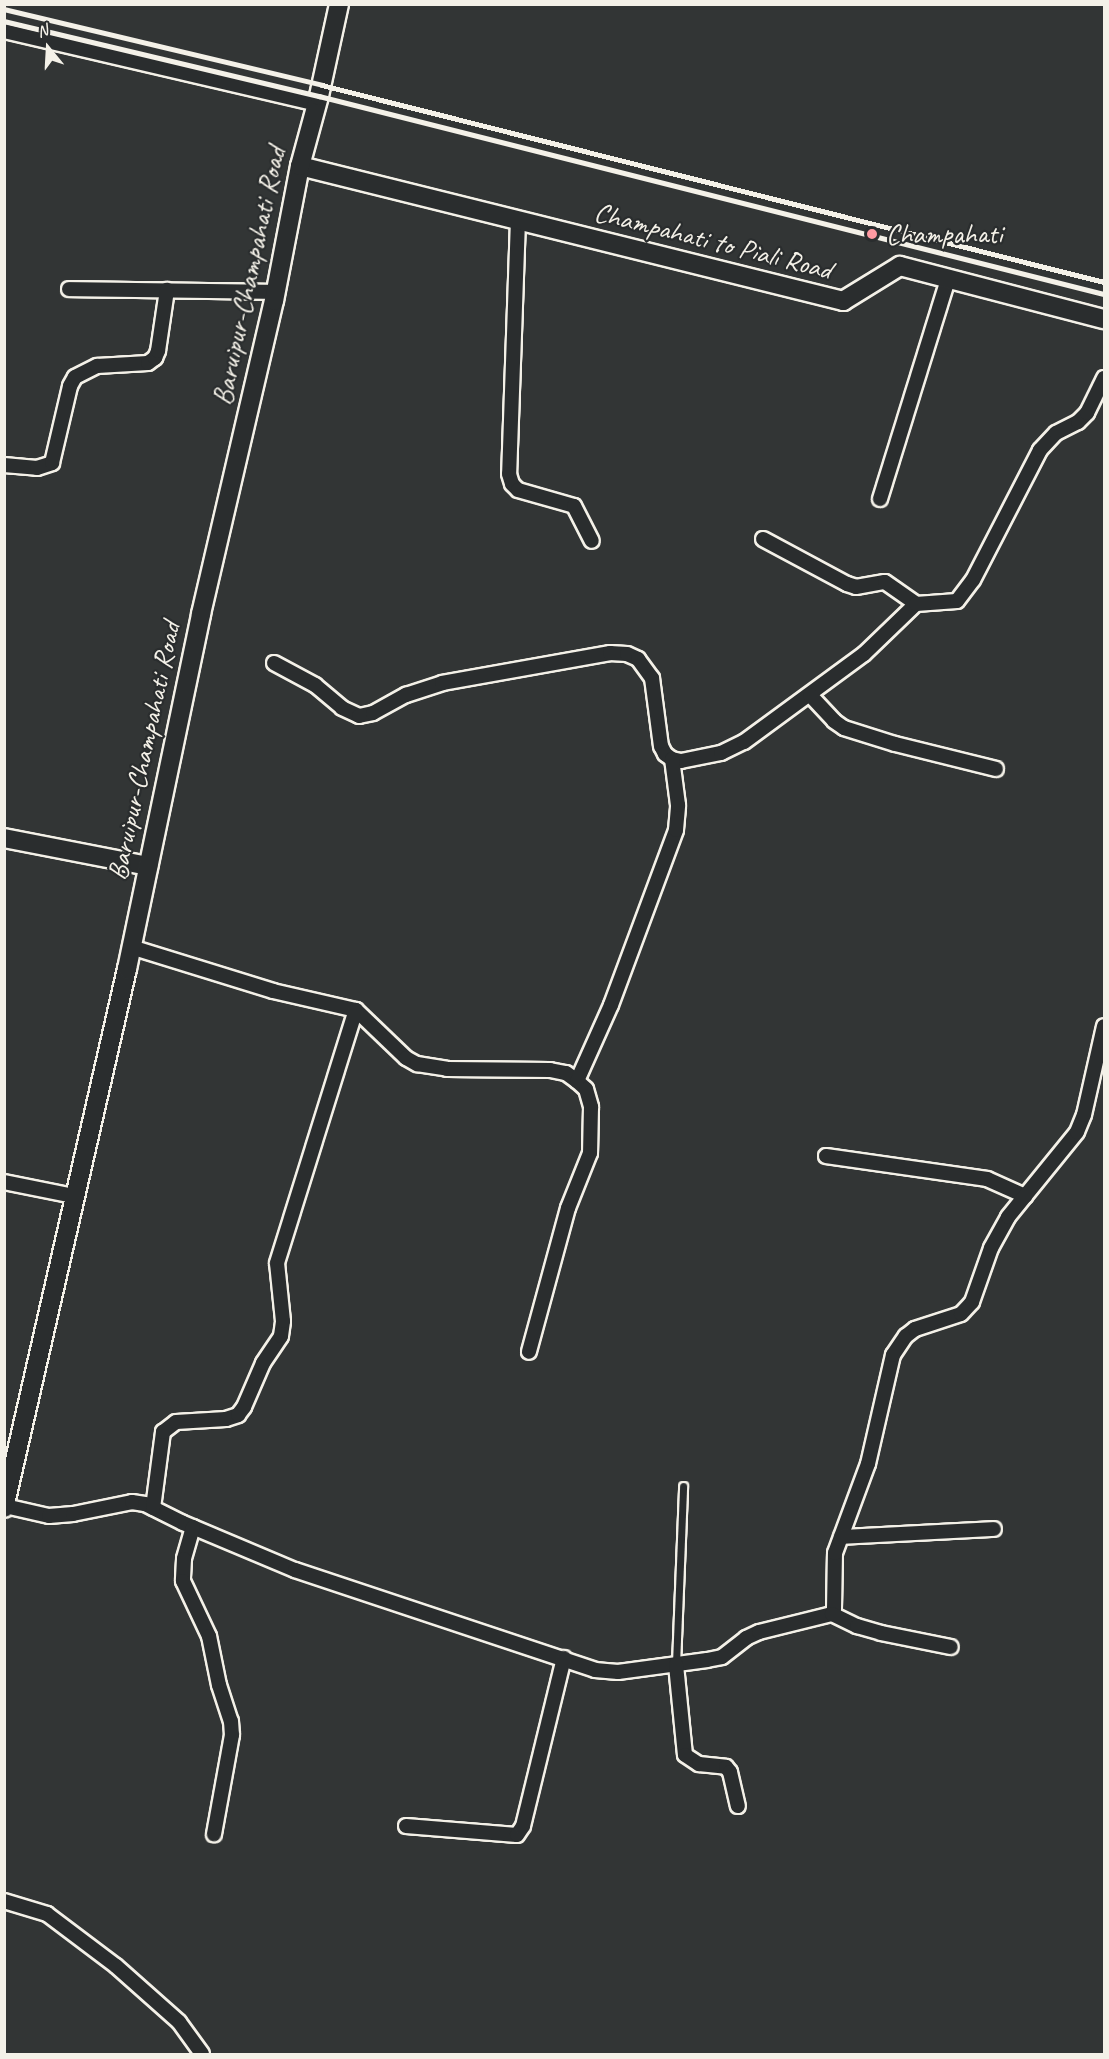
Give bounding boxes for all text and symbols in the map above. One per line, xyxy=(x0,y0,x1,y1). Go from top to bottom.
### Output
north arrow xyxy=(18,18,78,78)
text: N xyxy=(35,20,50,42)
street label: Baruipur-Champahati Road xyxy=(205,144,293,408)
street label: Champahati to Piali Road xyxy=(591,195,835,287)
place label: Champahati xyxy=(886,217,1002,251)
marker: Champahati xyxy=(863,225,881,243)
street label: Baruipur-Champahati Road xyxy=(100,619,188,883)

